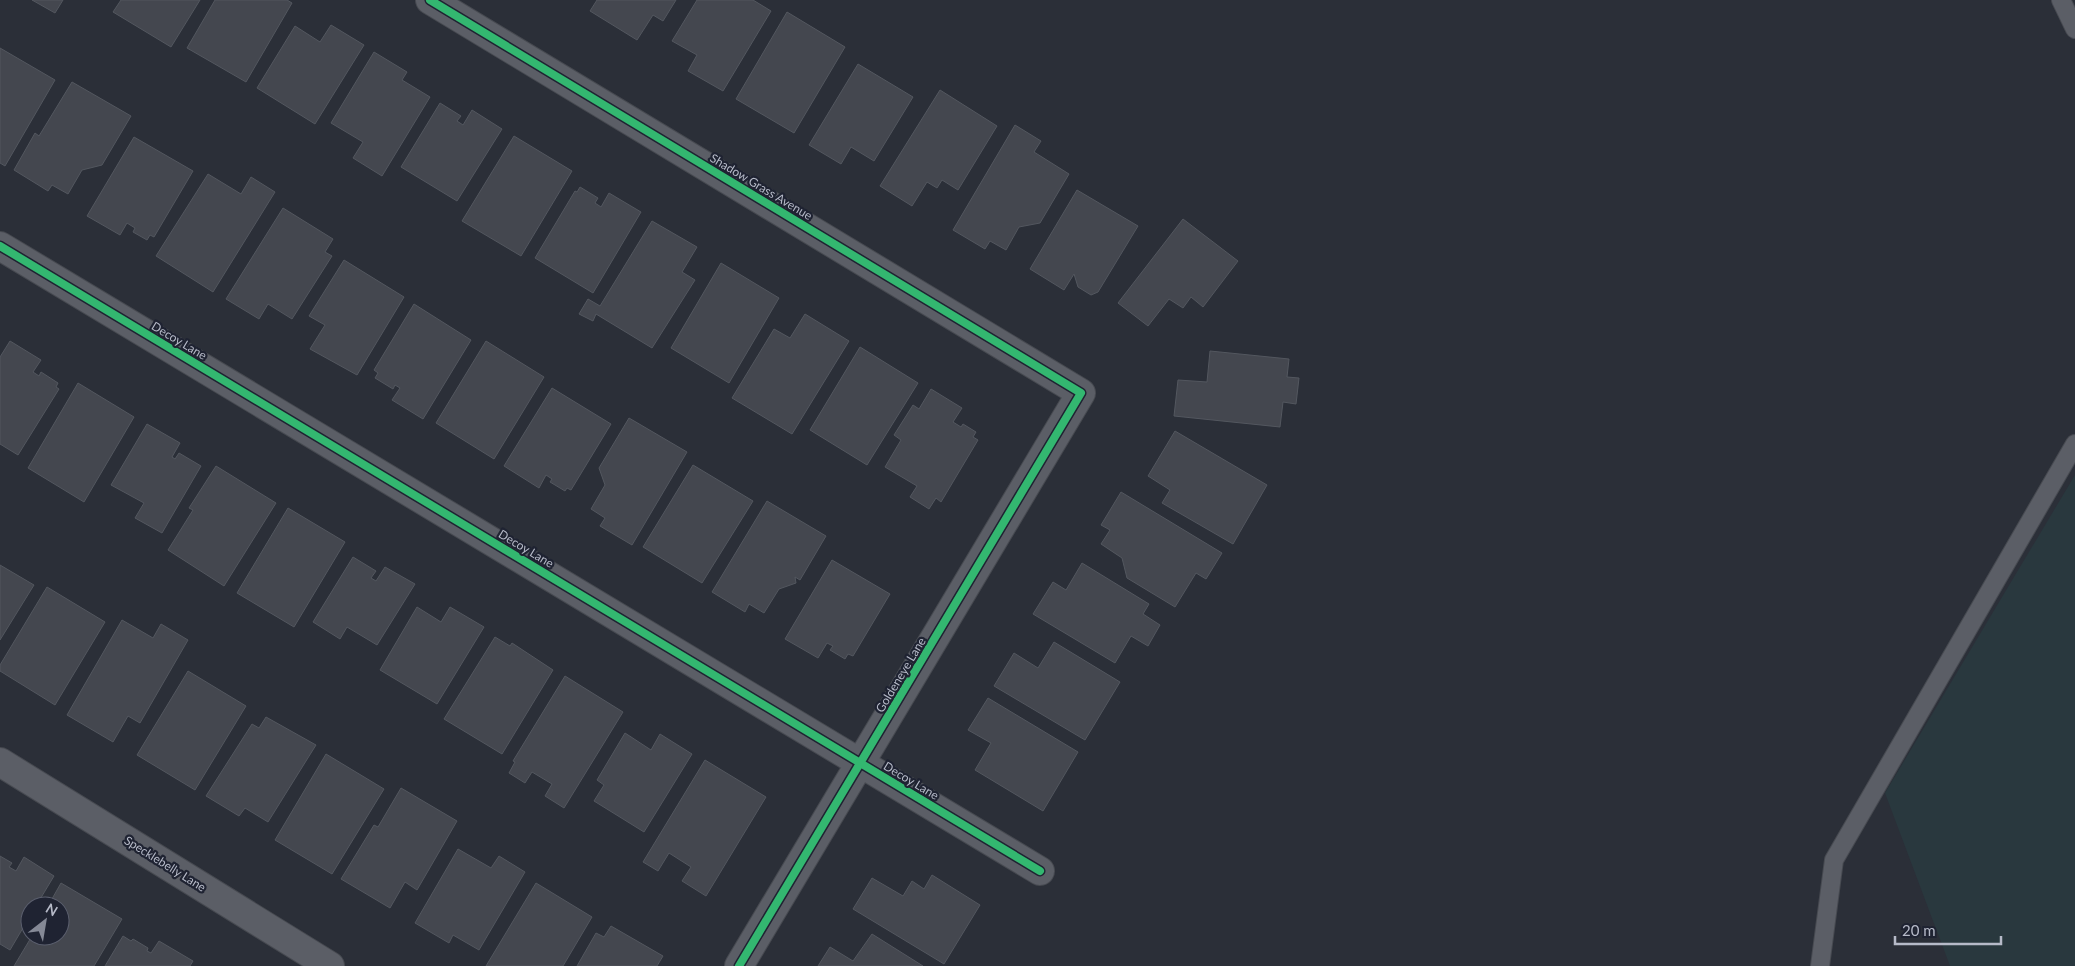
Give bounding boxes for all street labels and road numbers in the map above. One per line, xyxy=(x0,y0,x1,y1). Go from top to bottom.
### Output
street label: Shadow Grass Avenue xyxy=(707,150,815,223)
street label: Decoy Lane xyxy=(149,318,210,363)
street label: Decoy Lane xyxy=(496,526,557,571)
street label: Goldeneye Lane xyxy=(872,635,929,715)
street label: Decoy Lane xyxy=(881,758,942,803)
street label: Specklebelly Lane xyxy=(122,832,209,895)

